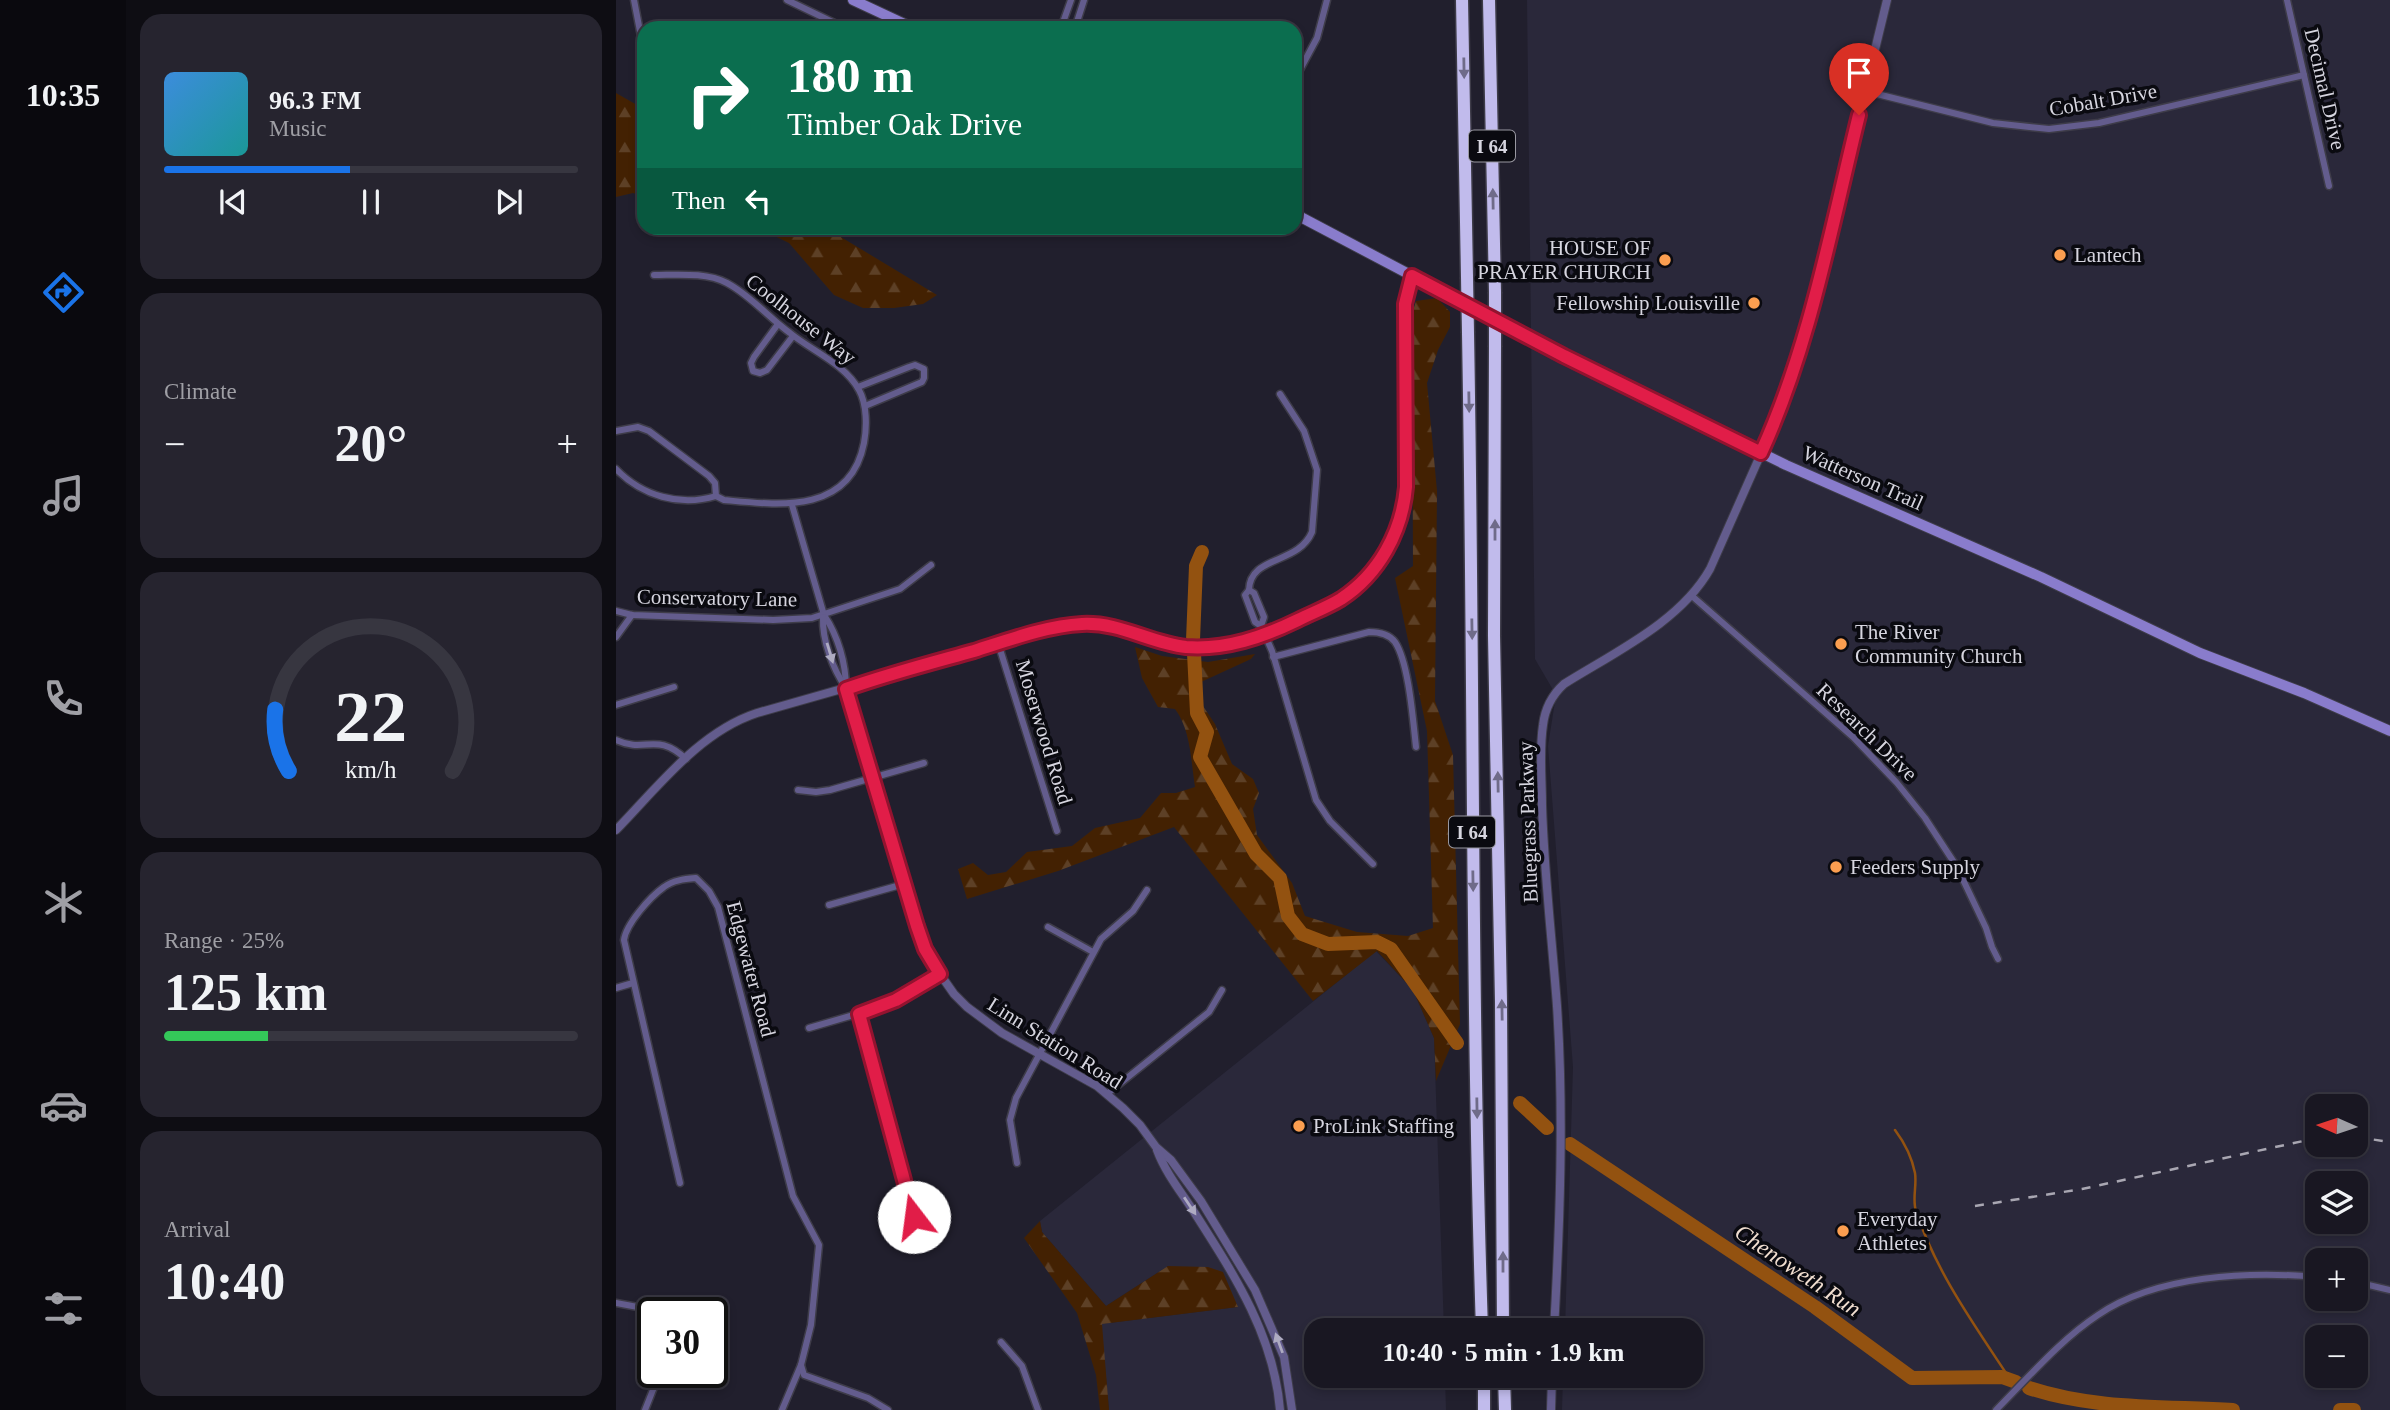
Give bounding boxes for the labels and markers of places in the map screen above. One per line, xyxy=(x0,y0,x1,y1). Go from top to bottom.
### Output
pin xyxy=(1829,43,1889,115)
place label: HOUSE OF PRAYER CHURCH xyxy=(1477,236,1651,284)
place label: Lantech xyxy=(2074,243,2142,267)
marker: Lantech xyxy=(2052,247,2068,263)
marker: HOUSE OF PRAYER CHURCH xyxy=(1657,252,1673,268)
place label: Fellowship Louisville xyxy=(1556,291,1740,315)
marker: Fellowship Louisville xyxy=(1746,295,1762,311)
place label: The River Community Church xyxy=(1855,620,2023,668)
marker: The River Community Church xyxy=(1833,636,1849,652)
place label: Feeders Supply xyxy=(1850,855,1981,879)
marker: Feeders Supply xyxy=(1828,859,1844,875)
place label: ProLink Staffing xyxy=(1313,1114,1455,1138)
marker: ProLink Staffing xyxy=(1291,1118,1307,1134)
place label: Everyday Athletes xyxy=(1857,1207,1938,1255)
marker: Everyday Athletes xyxy=(1835,1223,1851,1239)

